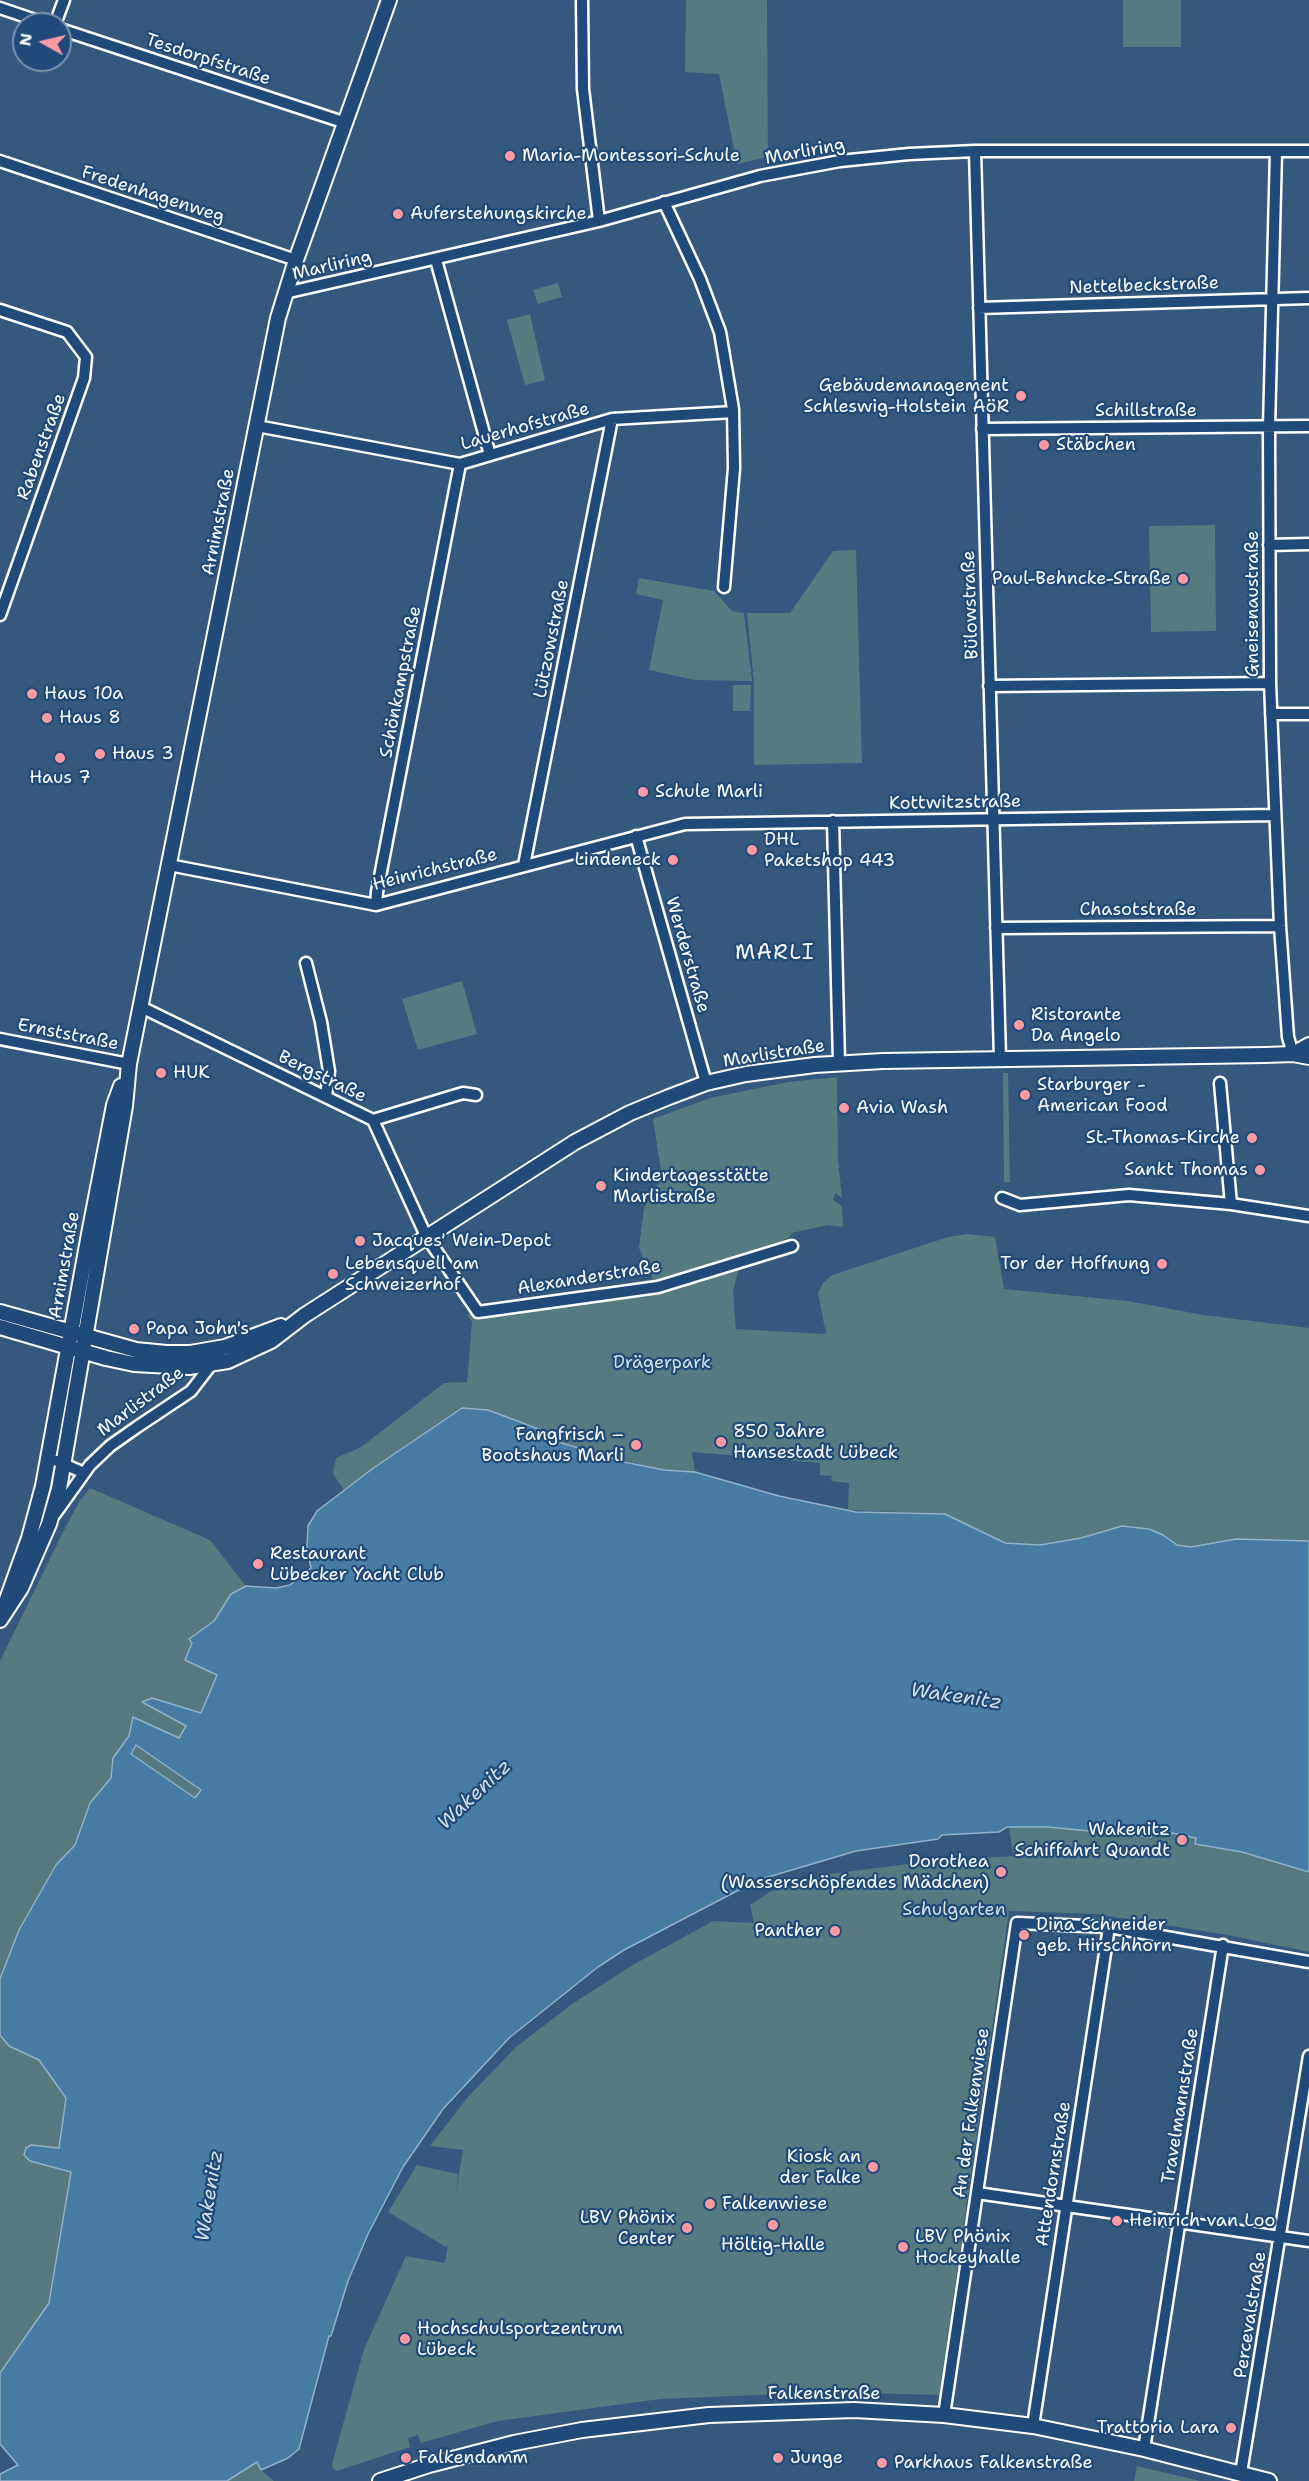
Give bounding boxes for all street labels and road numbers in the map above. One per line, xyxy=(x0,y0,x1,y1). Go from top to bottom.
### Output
street label: Tesdorpfstraße xyxy=(143,30,273,90)
street label: Marliring xyxy=(763,134,847,170)
street label: Fredenhagenweg xyxy=(79,162,227,228)
street label: Marliring xyxy=(290,246,374,286)
street label: Nettelbeckstraße xyxy=(1069,273,1219,299)
street label: Rabenstraße xyxy=(13,391,71,503)
street label: Lauerhofstraße xyxy=(458,398,592,456)
street label: Schillstraße xyxy=(1095,400,1197,422)
street label: Arnimstraße xyxy=(198,467,240,577)
street label: Gneisenaustraße xyxy=(1242,531,1264,677)
street label: Bülowstraße xyxy=(958,550,984,660)
street label: Lützowstraße xyxy=(530,578,574,700)
street label: Schönkampstraße xyxy=(376,604,426,760)
street label: Kottwitzstraße xyxy=(889,791,1021,815)
street label: Heinrichstraße xyxy=(370,844,500,896)
street label: Werderstraße xyxy=(660,894,714,1016)
street label: Chasotstraße xyxy=(1080,899,1196,921)
street label: Ernststraße xyxy=(16,1015,120,1055)
street label: Marlistraße xyxy=(721,1035,827,1073)
street label: Bergstraße xyxy=(274,1046,370,1108)
street label: Arnimstraße xyxy=(45,1210,85,1320)
street label: Alexanderstraße xyxy=(515,1256,663,1300)
street label: Marlistraße xyxy=(93,1362,189,1442)
street label: An der Falkenwiese xyxy=(949,2027,995,2199)
street label: Travelmannstraße xyxy=(1158,2027,1204,2185)
street label: Attendornstraße xyxy=(1032,2100,1076,2248)
street label: Percevalstraße xyxy=(1230,2250,1272,2380)
street label: Falkenstraße xyxy=(767,2383,881,2405)

